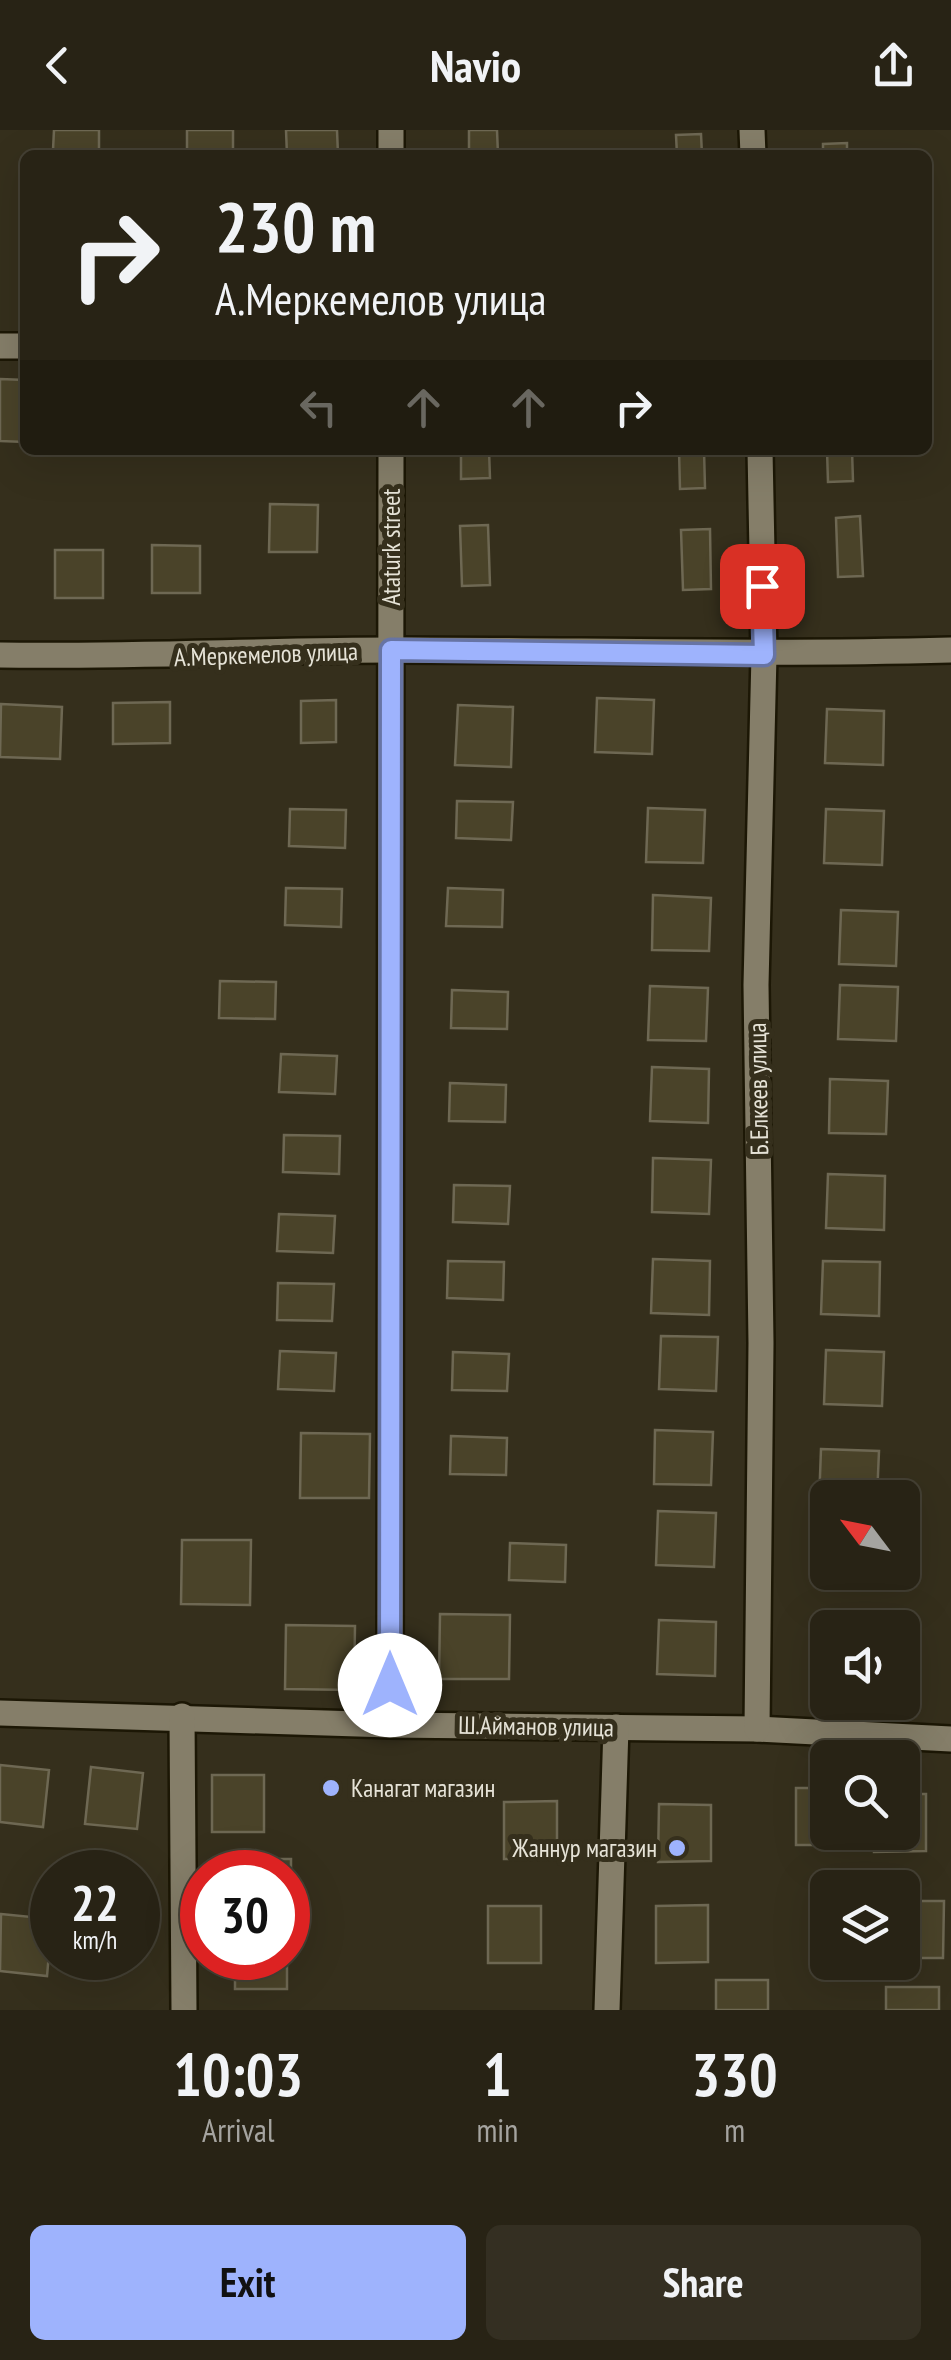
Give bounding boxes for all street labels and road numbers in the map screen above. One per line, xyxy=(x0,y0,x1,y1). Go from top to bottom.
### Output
street label: Ataturk street xyxy=(375,488,407,605)
street label: А.Меркемелов улица xyxy=(173,635,359,673)
street label: Б.Елкеев улица xyxy=(741,1022,775,1156)
street label: Ш.Айманов улица xyxy=(458,1709,614,1743)

